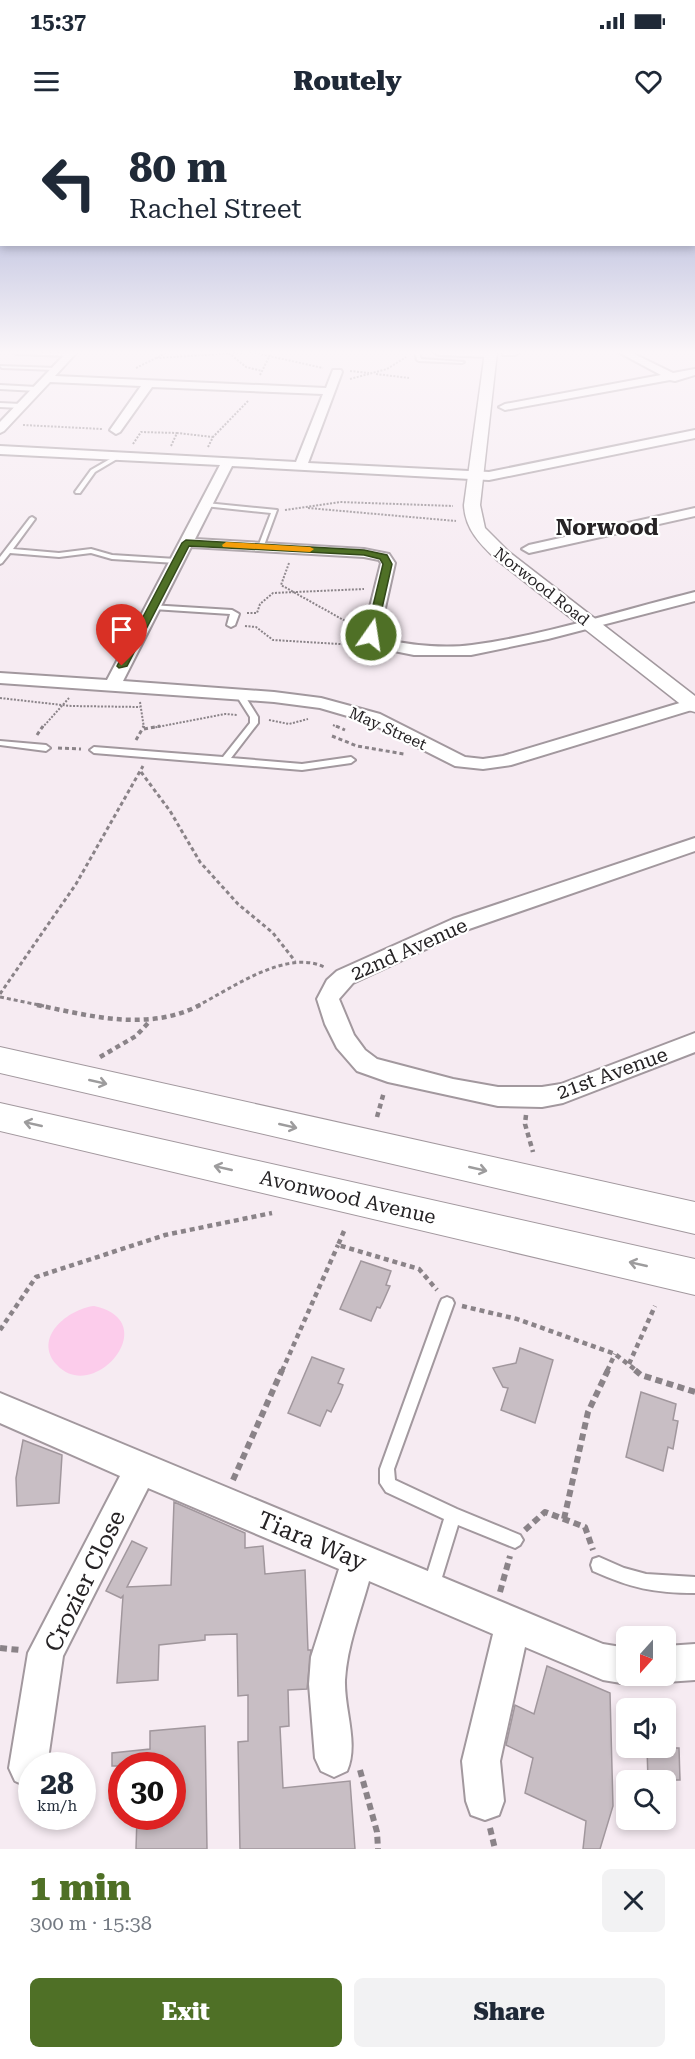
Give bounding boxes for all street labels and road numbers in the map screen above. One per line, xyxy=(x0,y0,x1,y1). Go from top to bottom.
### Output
street label: Norwood Road xyxy=(490,543,593,629)
street label: May Street xyxy=(346,703,429,754)
street label: 22nd Avenue xyxy=(347,913,471,985)
street label: 21st Avenue xyxy=(553,1042,671,1104)
street label: Avonwood Avenue xyxy=(258,1165,438,1229)
street label: Crozier Close xyxy=(39,1506,131,1656)
street label: Tiara Way xyxy=(253,1506,371,1577)

